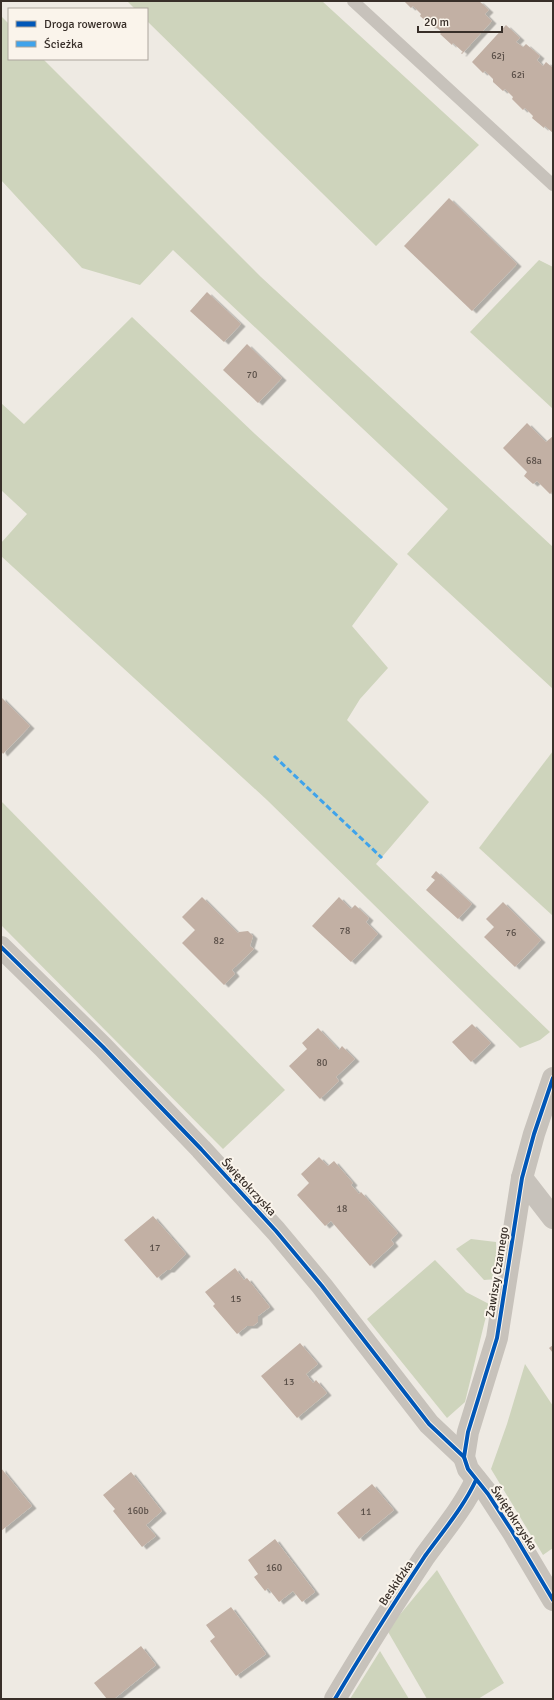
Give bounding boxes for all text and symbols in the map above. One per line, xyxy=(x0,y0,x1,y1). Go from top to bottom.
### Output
legend xyxy=(8,8,148,60)
scale bar xyxy=(418,8,502,34)
text: 20 m xyxy=(424,15,449,30)
text: Droga rowerowa xyxy=(44,17,127,32)
text: Ścieżka xyxy=(44,37,83,52)
house number: 62j xyxy=(491,50,505,62)
house number: 62i xyxy=(511,69,525,81)
house number: 70 xyxy=(247,369,257,381)
house number: 68a xyxy=(526,455,542,467)
house number: 78 xyxy=(340,925,350,937)
house number: 76 xyxy=(506,927,516,939)
house number: 82 xyxy=(214,935,224,947)
house number: 80 xyxy=(317,1057,327,1069)
street label: Świętokrzyska xyxy=(218,1155,279,1219)
house number: 18 xyxy=(337,1203,347,1215)
street label: Zawiszy Czarnego xyxy=(483,1226,512,1319)
house number: 17 xyxy=(150,1242,160,1254)
house number: 15 xyxy=(231,1293,241,1305)
house number: 13 xyxy=(284,1376,294,1388)
street label: Świętokrzyska xyxy=(487,1483,540,1553)
house number: 160b xyxy=(127,1505,149,1517)
house number: 11 xyxy=(361,1506,371,1518)
street label: Beskidzka xyxy=(376,1558,417,1609)
house number: 160 xyxy=(266,1562,282,1574)

